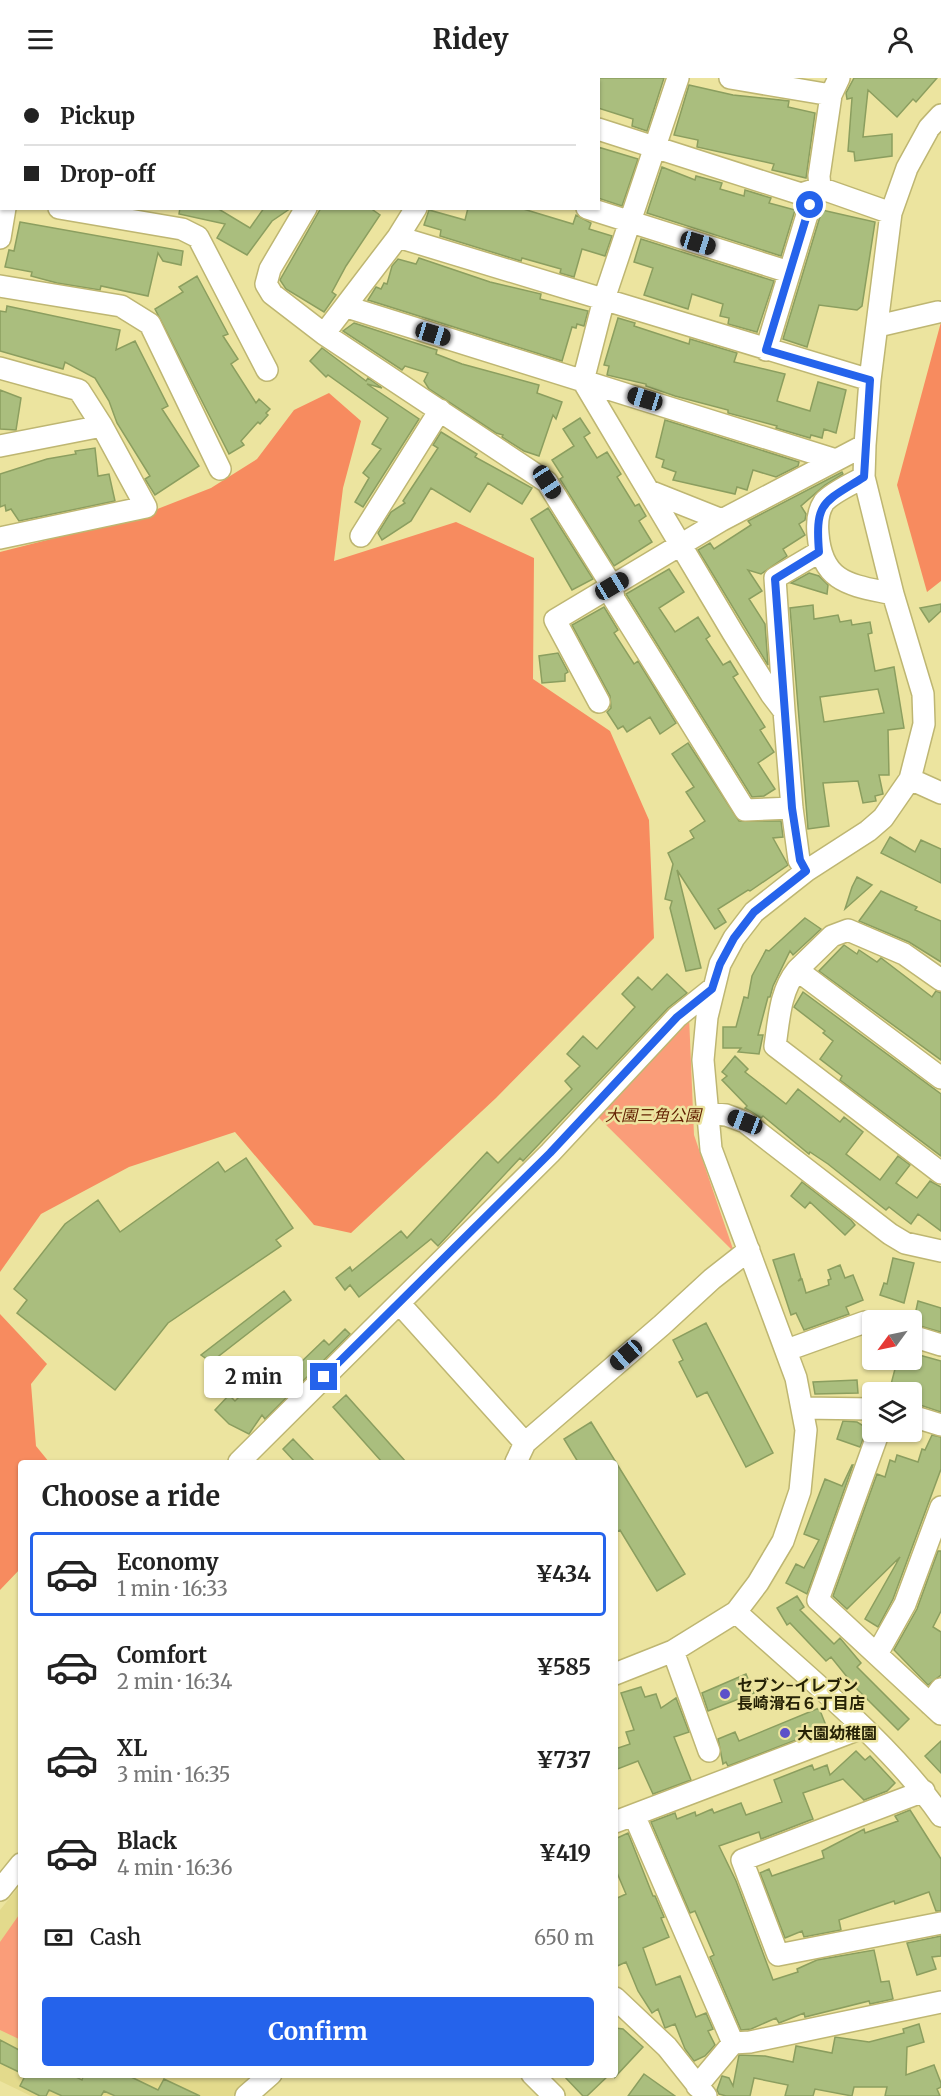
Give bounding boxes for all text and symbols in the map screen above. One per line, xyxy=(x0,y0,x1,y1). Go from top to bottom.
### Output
text: Ridey xyxy=(433,22,508,56)
icon: menu xyxy=(24,23,57,56)
icon: person xyxy=(884,23,917,56)
text: Pickup xyxy=(60,102,135,130)
text: Drop-off xyxy=(60,160,155,188)
route start xyxy=(796,191,823,218)
car xyxy=(678,229,718,257)
car xyxy=(413,320,453,348)
car xyxy=(625,385,665,413)
car xyxy=(530,462,564,502)
car xyxy=(592,569,632,603)
park label: 大園三角公園 xyxy=(605,1105,703,1125)
car xyxy=(725,1107,765,1137)
north arrow xyxy=(862,1310,922,1370)
map controls xyxy=(862,1310,922,1442)
car xyxy=(607,1336,645,1374)
callout: 2 min xyxy=(204,1356,303,1398)
route end xyxy=(310,1363,337,1390)
text: 2 min xyxy=(225,1364,282,1389)
button: layers xyxy=(862,1382,922,1442)
text: Choose a ride xyxy=(42,1479,220,1513)
icon: car xyxy=(45,1547,99,1601)
text: Economy xyxy=(117,1548,218,1576)
text: ¥434 xyxy=(535,1560,591,1588)
text: 1 min · 16:33 xyxy=(117,1576,228,1601)
icon: car xyxy=(45,1640,99,1694)
text: Comfort xyxy=(117,1641,207,1669)
text: ¥585 xyxy=(536,1653,591,1681)
text: 2 min · 16:34 xyxy=(117,1669,232,1694)
place label: セブン-イレブン 長崎滑石６丁目店 xyxy=(737,1675,865,1713)
marker: セブン-イレブン 長崎滑石６丁目店 xyxy=(718,1687,732,1701)
place label: 大園幼稚園 xyxy=(797,1723,877,1743)
marker: 大園幼稚園 xyxy=(778,1726,792,1740)
icon: car xyxy=(45,1733,99,1787)
text: XL xyxy=(117,1734,147,1762)
text: ¥737 xyxy=(536,1746,591,1774)
text: 3 min · 16:35 xyxy=(117,1762,230,1787)
icon: car xyxy=(45,1826,99,1880)
text: Black xyxy=(117,1827,177,1855)
text: ¥419 xyxy=(539,1839,591,1867)
text: 4 min · 16:36 xyxy=(117,1855,233,1880)
icon: cash xyxy=(42,1921,75,1954)
text: Cash xyxy=(90,1923,141,1951)
text: 650 m xyxy=(534,1925,594,1950)
button: Confirm xyxy=(42,1997,594,2066)

